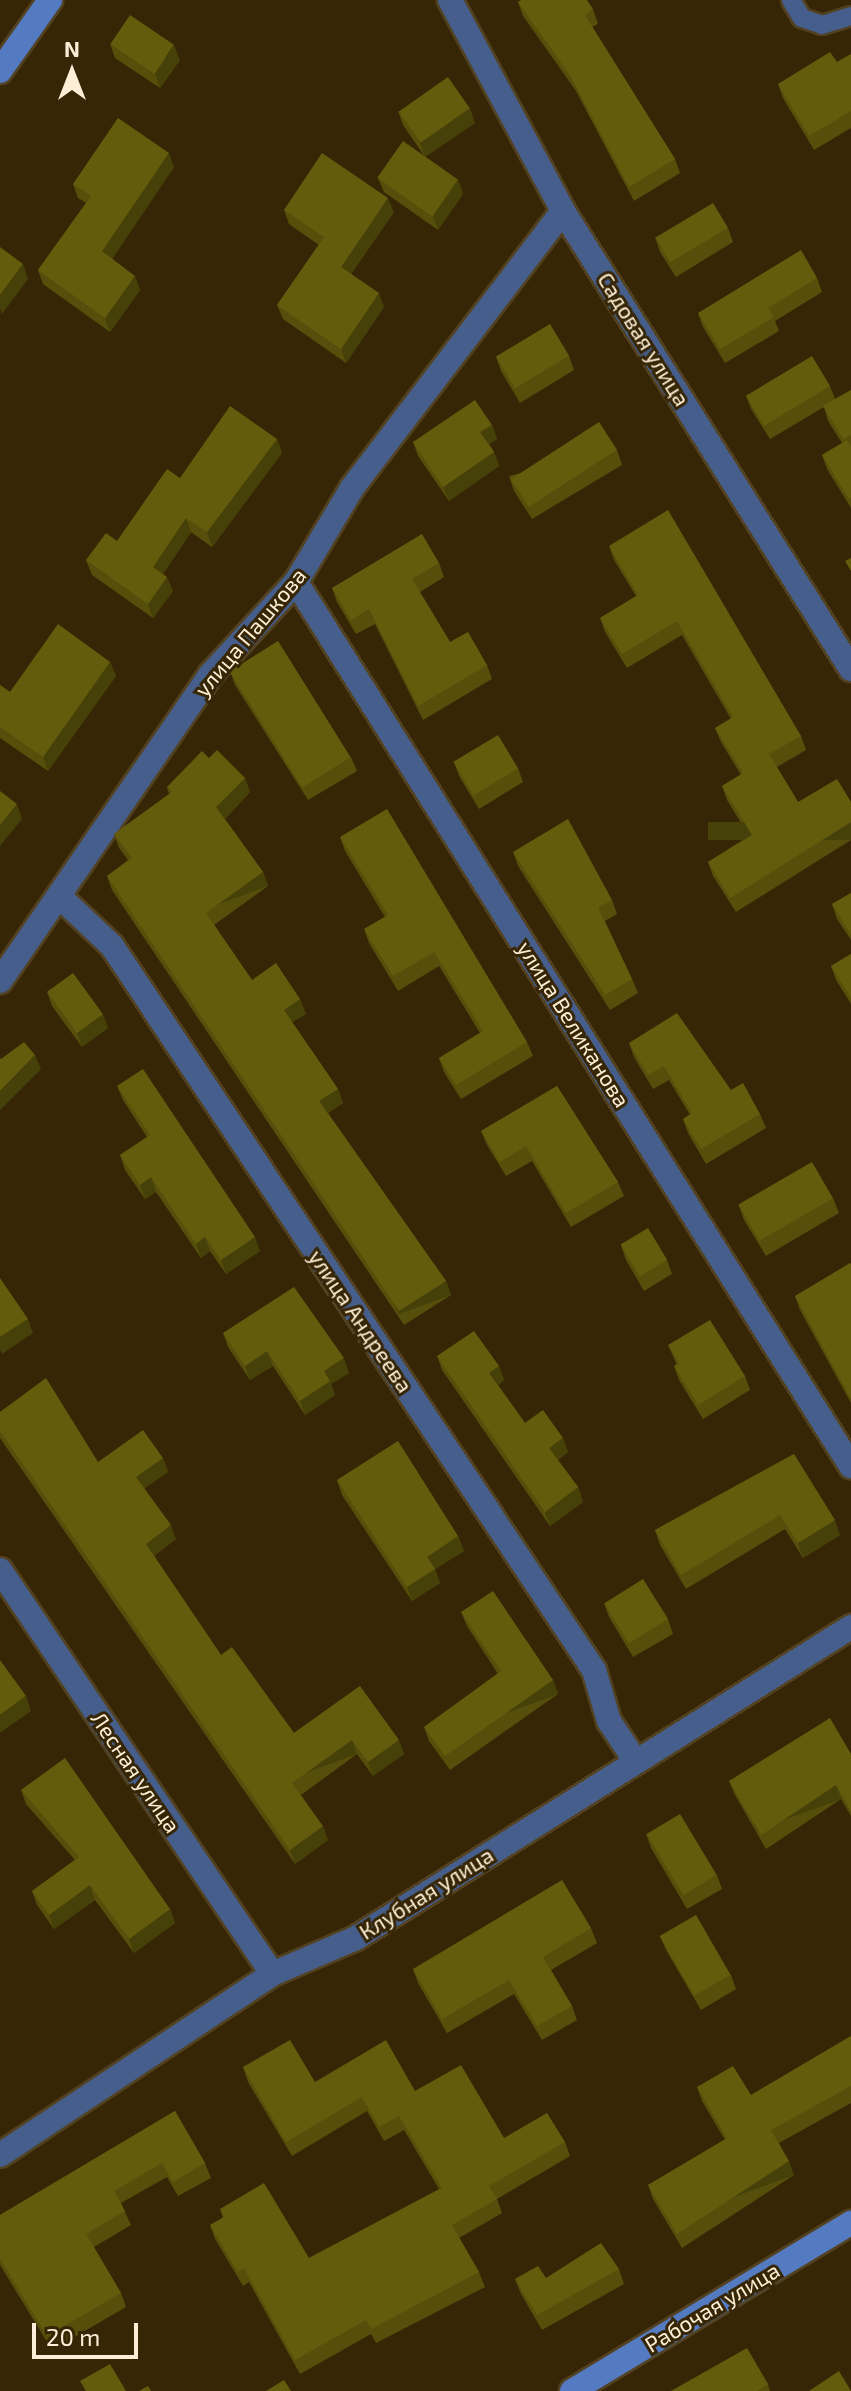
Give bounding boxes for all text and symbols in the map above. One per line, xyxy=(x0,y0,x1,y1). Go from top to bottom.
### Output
north arrow xyxy=(32,32,112,112)
text: N xyxy=(64,35,80,61)
street label: Садовая улица xyxy=(592,267,696,411)
street label: улица Пашкова xyxy=(189,562,311,702)
street label: улица Великанова xyxy=(512,936,636,1112)
street label: улица Андреева xyxy=(303,1245,419,1397)
street label: Лесная улица xyxy=(86,1706,186,1838)
street label: Клубная улица xyxy=(354,1841,498,1945)
street label: Рабочая улица xyxy=(640,2256,784,2358)
scale bar xyxy=(36,2307,142,2357)
text: 20 m xyxy=(46,2322,100,2351)

